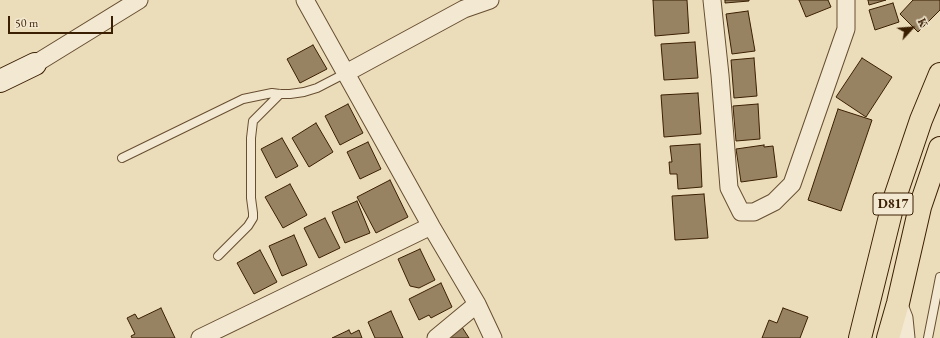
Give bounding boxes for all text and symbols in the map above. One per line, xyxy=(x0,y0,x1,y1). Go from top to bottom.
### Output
scale bar xyxy=(10,8,115,34)
north arrow xyxy=(892,8,932,48)
text: 50 m xyxy=(15,15,38,31)
text: K xyxy=(915,16,931,30)
road number: D817 xyxy=(873,193,913,215)

